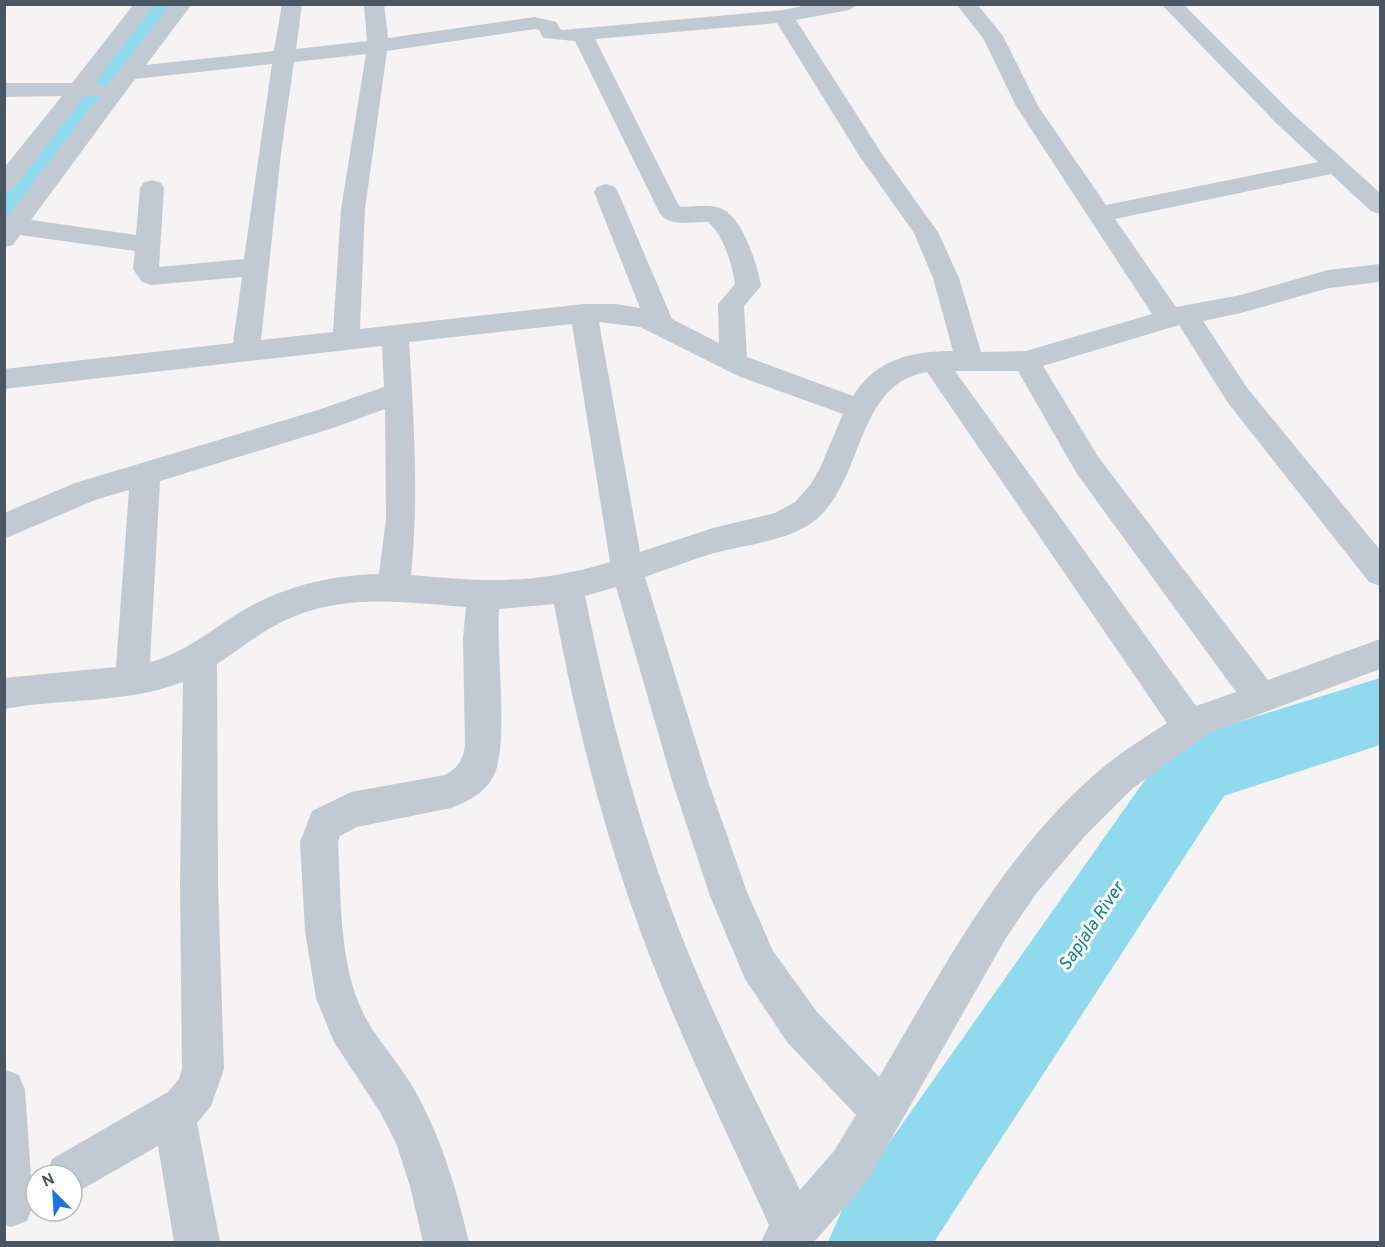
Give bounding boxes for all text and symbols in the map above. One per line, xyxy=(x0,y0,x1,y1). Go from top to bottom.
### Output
water label: Sapjala River xyxy=(1054,876,1132,976)
north arrow xyxy=(24,1163,84,1223)
text: N xyxy=(39,1170,58,1193)

